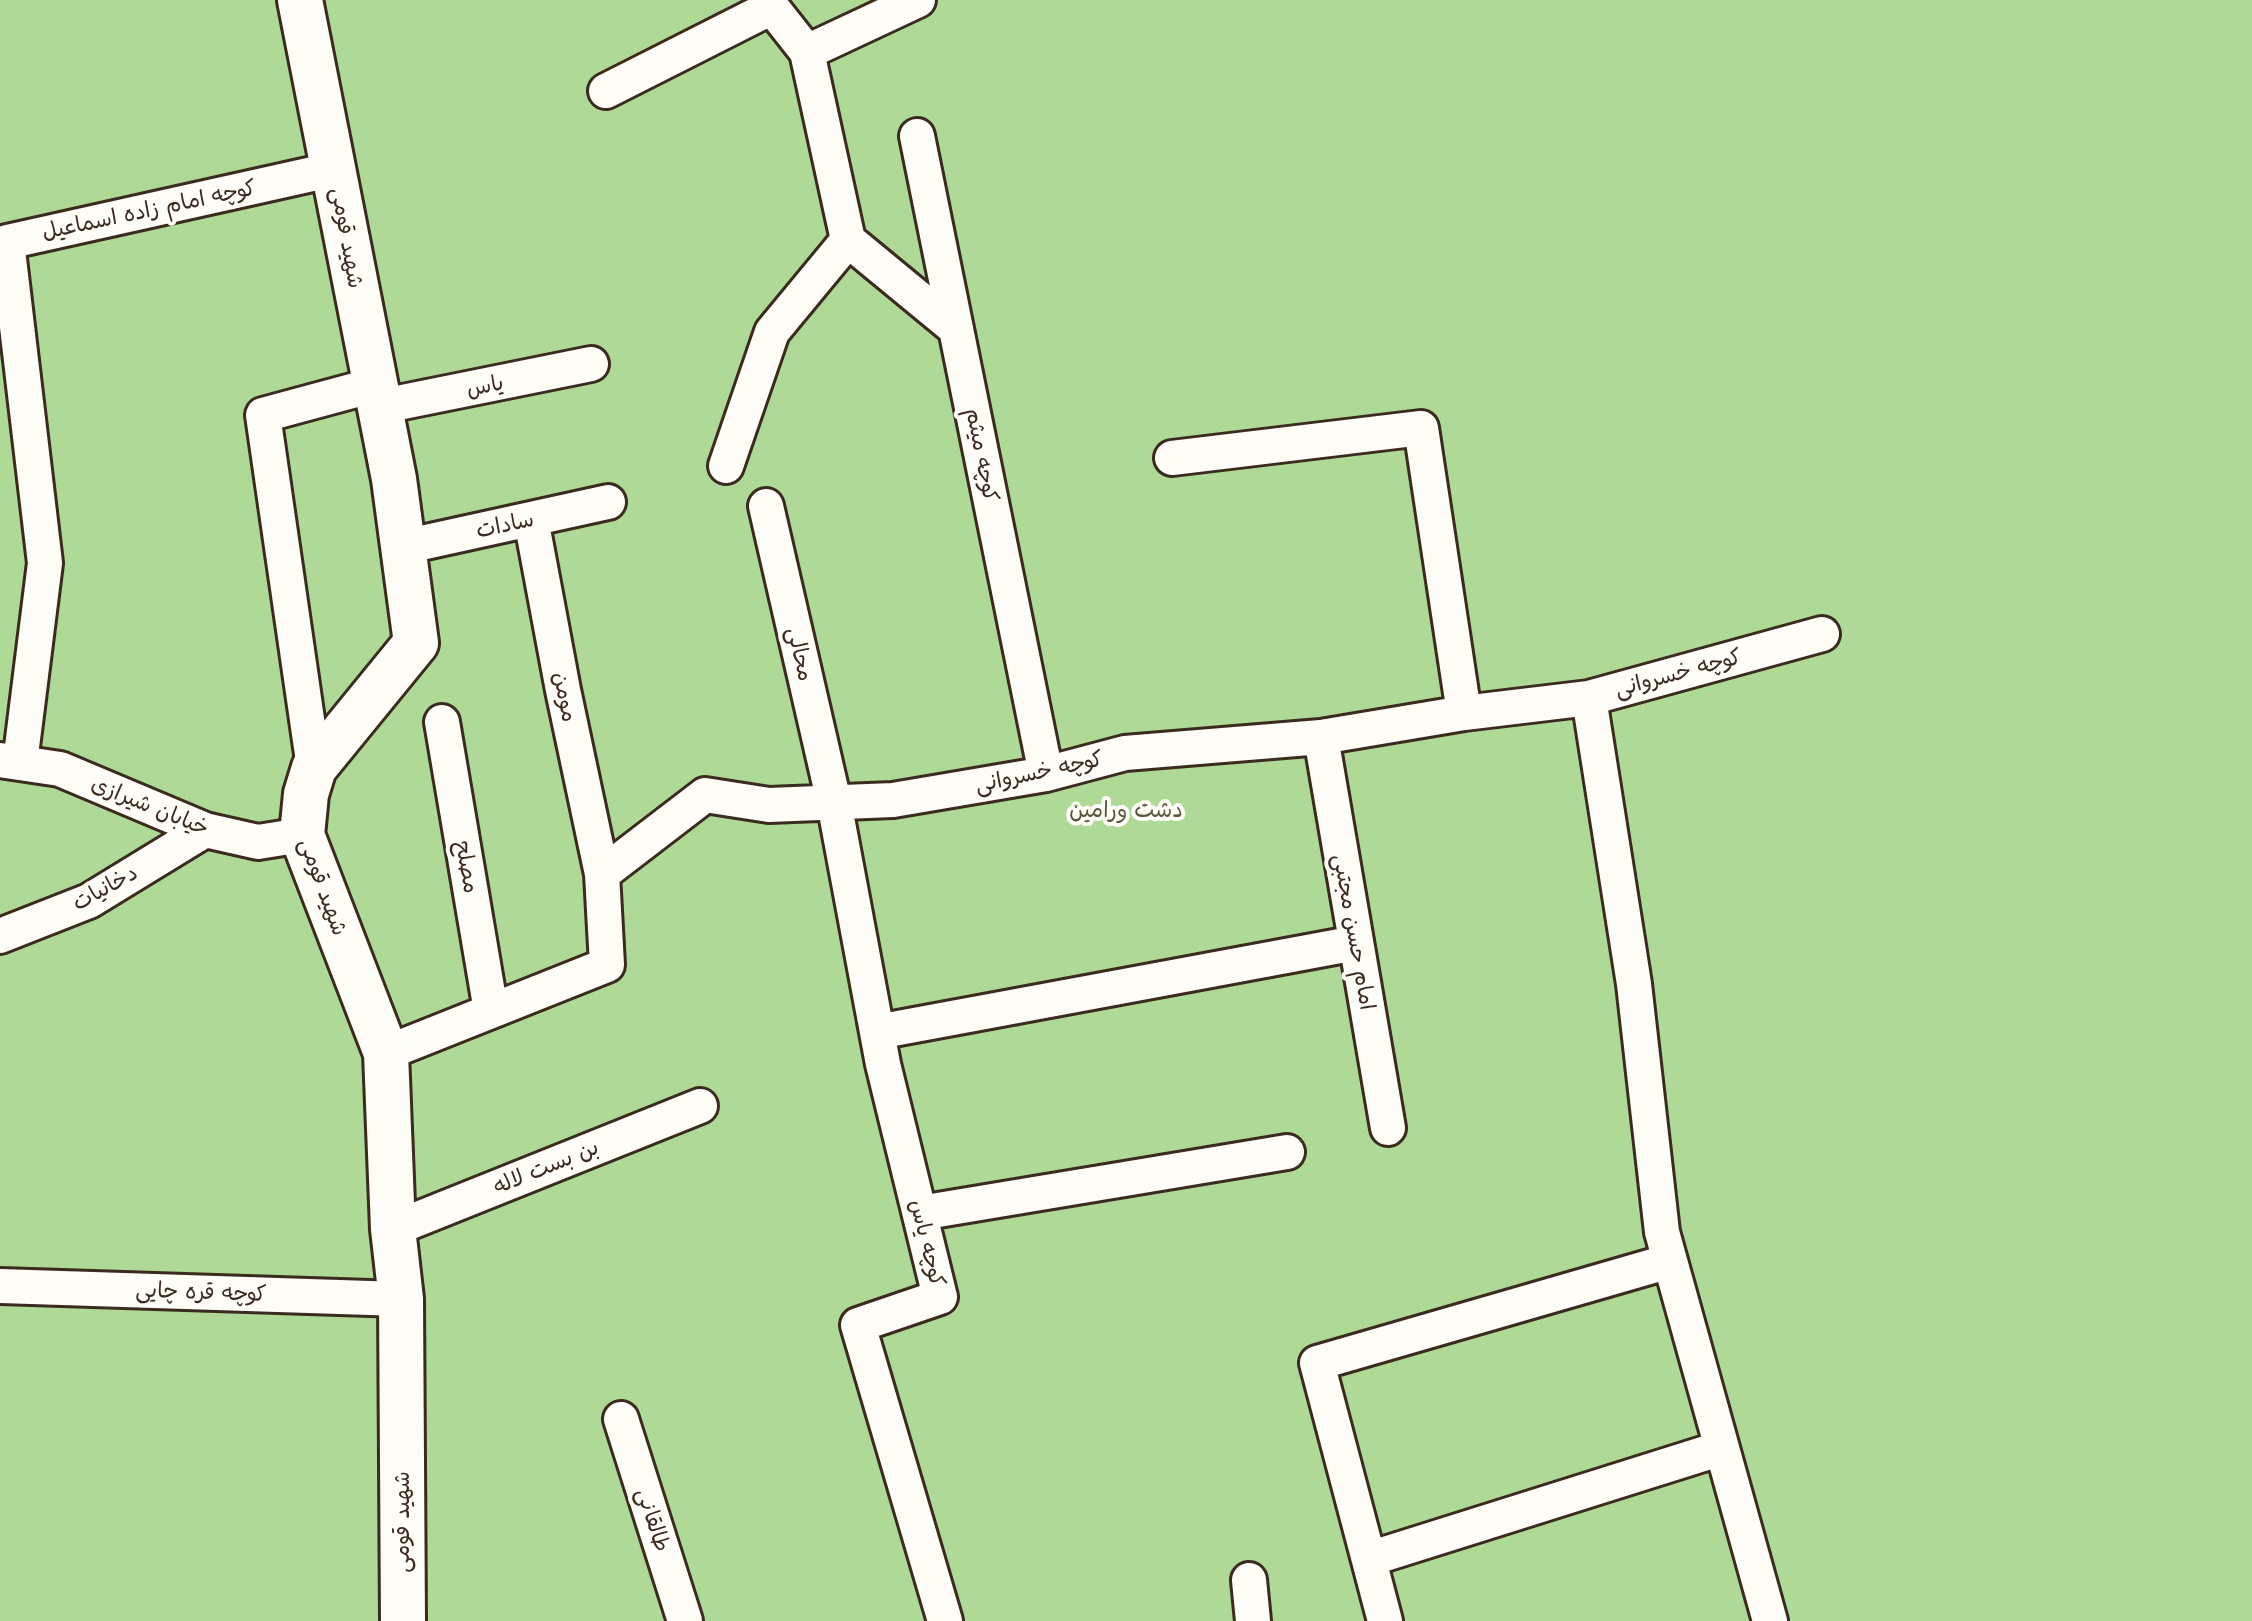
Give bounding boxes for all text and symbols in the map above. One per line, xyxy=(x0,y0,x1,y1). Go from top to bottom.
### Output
street label: کوچه امام زاده اسماعیل xyxy=(40,174,258,246)
street label: شهید قومی xyxy=(325,186,369,290)
street label: یاس xyxy=(464,369,506,403)
street label: کوچه میثم xyxy=(960,406,1004,504)
street label: سادات xyxy=(474,506,536,544)
street label: محالی xyxy=(781,624,819,684)
street label: کوچه خسروانی xyxy=(1612,643,1744,703)
street label: مومن xyxy=(547,670,583,724)
street label: کوچه خسروانی xyxy=(973,746,1105,798)
street label: خیابان شیرازی xyxy=(87,770,213,842)
park label: دشت ورامین xyxy=(1069,797,1183,823)
street label: شهید قومی xyxy=(293,835,353,939)
street label: مصلح xyxy=(449,839,485,895)
street label: امام حسن مجتبی xyxy=(1327,852,1381,1012)
street label: دخانیات xyxy=(68,859,142,917)
street label: بن بست لاله xyxy=(489,1134,603,1200)
street label: کوچه یاس xyxy=(903,1197,951,1289)
street label: کوچه قره چایی xyxy=(135,1277,267,1307)
street label: شهید قومی xyxy=(389,1471,415,1573)
street label: طالقانی xyxy=(630,1485,676,1555)

